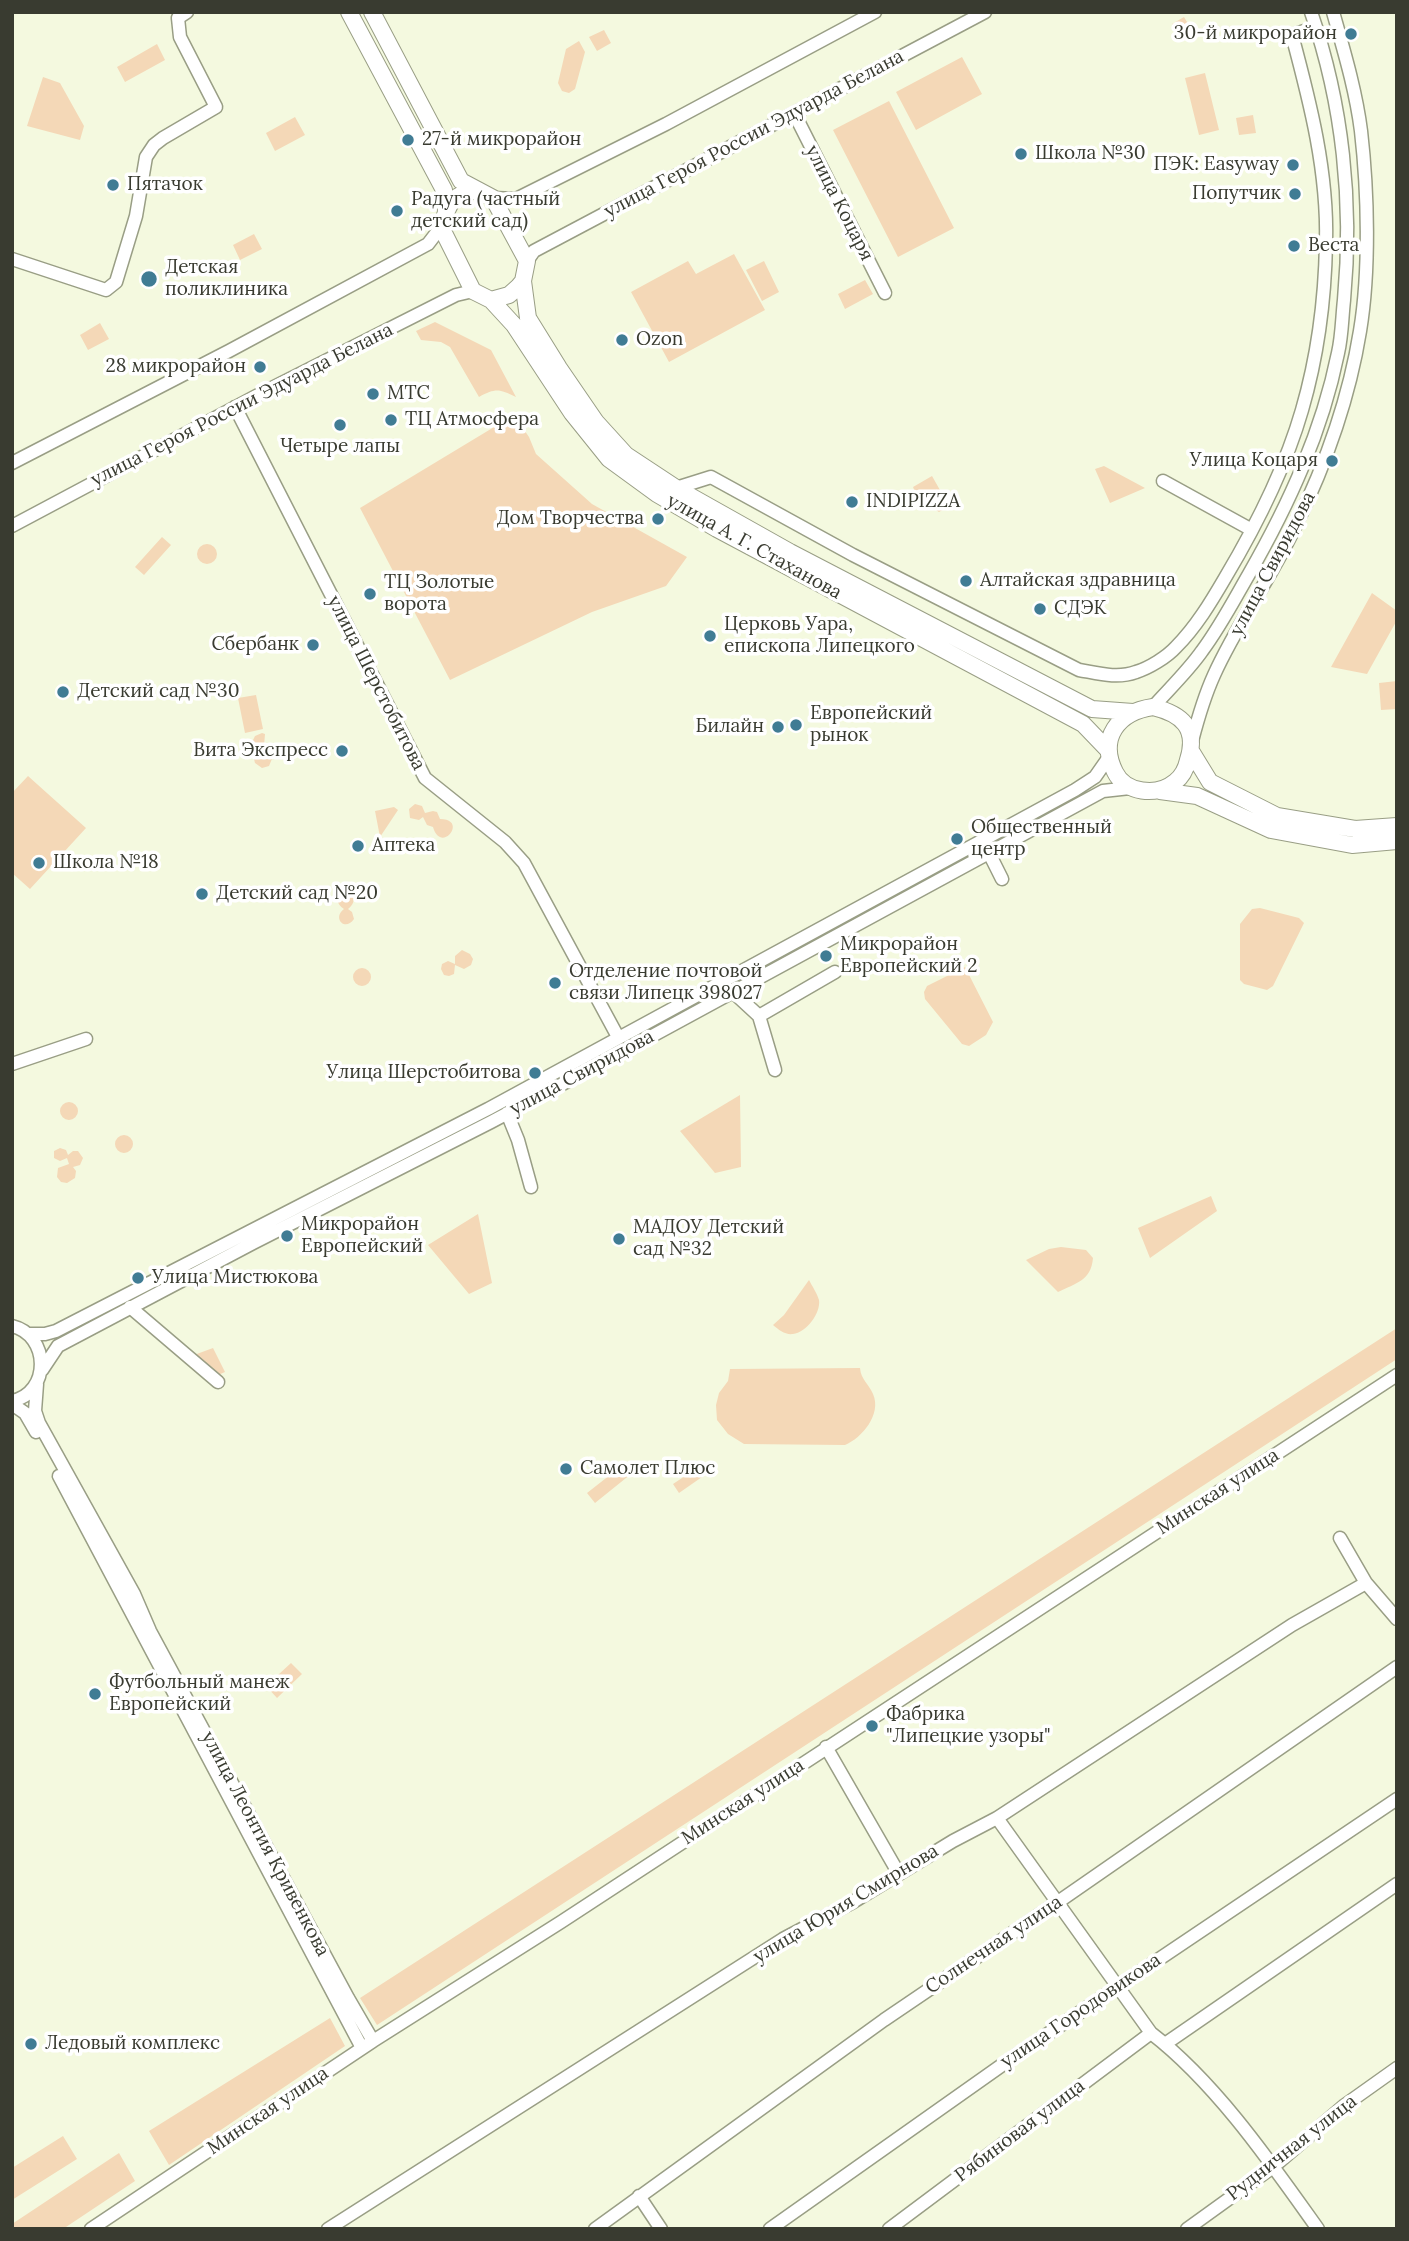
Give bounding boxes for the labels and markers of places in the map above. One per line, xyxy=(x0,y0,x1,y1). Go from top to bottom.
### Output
place label: 30-й микрорайон xyxy=(1174,23,1337,45)
marker: 30-й микрорайон xyxy=(1343,26,1359,42)
place label: 27-й микрорайон xyxy=(422,129,581,151)
marker: 27-й микрорайон xyxy=(400,132,416,148)
place label: Школа №30 xyxy=(1035,143,1146,165)
marker: Школа №30 xyxy=(1013,146,1029,162)
place label: ПЭК: Easyway xyxy=(1154,154,1279,176)
marker: ПЭК: Easyway xyxy=(1285,157,1301,173)
place label: Пятачок xyxy=(127,174,203,196)
marker: Пятачок xyxy=(105,177,121,193)
place label: Попутчик xyxy=(1192,183,1281,205)
marker: Попутчик xyxy=(1287,186,1303,202)
place label: Радуга (частный детский сад) xyxy=(411,189,560,233)
marker: Радуга (частный детский сад) xyxy=(389,203,405,219)
place label: Веста xyxy=(1308,235,1359,257)
marker: Веста xyxy=(1286,238,1302,254)
place label: Детская поликлиника xyxy=(165,257,288,301)
marker: Детская поликлиника xyxy=(139,269,159,289)
place label: Ozon xyxy=(636,329,683,351)
marker: Ozon xyxy=(614,332,630,348)
place label: 28 микрорайон xyxy=(106,356,246,378)
marker: 28 микрорайон xyxy=(252,359,268,375)
place label: МТС xyxy=(387,383,430,405)
marker: МТС xyxy=(365,386,381,402)
place label: ТЦ Атмосфера xyxy=(405,409,539,431)
marker: ТЦ Атмосфера xyxy=(383,412,399,428)
marker: Четыре лапы xyxy=(332,417,348,433)
place label: Четыре лапы xyxy=(280,436,400,458)
place label: Улица Коцаря xyxy=(1190,450,1318,472)
marker: Улица Коцаря xyxy=(1324,453,1340,469)
place label: INDIPIZZA xyxy=(866,491,960,513)
marker: INDIPIZZA xyxy=(844,494,860,510)
place label: Дом Творчества xyxy=(496,508,644,530)
marker: Дом Творчества xyxy=(650,511,666,527)
place label: Алтайская здравница xyxy=(980,570,1176,592)
place label: ТЦ Золотые ворота xyxy=(384,572,494,616)
marker: Алтайская здравница xyxy=(958,573,974,589)
marker: ТЦ Золотые ворота xyxy=(362,586,378,602)
place label: СДЭК xyxy=(1054,598,1106,620)
marker: СДЭК xyxy=(1032,601,1048,617)
place label: Церковь Уара, епископа Липецкого xyxy=(724,614,915,658)
marker: Церковь Уара, епископа Липецкого xyxy=(702,628,718,644)
place label: Сбербанк xyxy=(212,634,299,656)
marker: Сбербанк xyxy=(305,637,321,653)
place label: Детский сад №30 xyxy=(77,681,239,703)
marker: Детский сад №30 xyxy=(55,684,71,700)
place label: Европейский рынок xyxy=(810,703,932,747)
place label: Билайн xyxy=(695,716,764,738)
marker: Европейский рынок xyxy=(788,717,804,733)
marker: Билайн xyxy=(770,719,786,735)
place label: Вита Экспресс xyxy=(193,740,328,762)
marker: Вита Экспресс xyxy=(334,743,350,759)
place label: Общественный центр xyxy=(971,817,1112,861)
marker: Общественный центр xyxy=(949,831,965,847)
place label: Аптека xyxy=(372,835,435,857)
marker: Аптека xyxy=(350,838,366,854)
place label: Школа №18 xyxy=(53,852,159,874)
marker: Школа №18 xyxy=(31,855,47,871)
place label: Детский сад №20 xyxy=(216,883,378,905)
marker: Детский сад №20 xyxy=(194,886,210,902)
place label: Микрорайон Европейский 2 xyxy=(840,934,977,978)
marker: Микрорайон Европейский 2 xyxy=(818,948,834,964)
place label: Отделение почтовой связи Липецк 398027 xyxy=(569,961,762,1005)
marker: Отделение почтовой связи Липецк 398027 xyxy=(547,975,563,991)
place label: Улица Шерстобитова xyxy=(326,1062,521,1084)
marker: Улица Шерстобитова xyxy=(527,1065,543,1081)
place label: Микрорайон Европейский xyxy=(301,1214,423,1258)
place label: МАДОУ Детский сад №32 xyxy=(633,1217,784,1261)
marker: Микрорайон Европейский xyxy=(279,1228,295,1244)
marker: МАДОУ Детский сад №32 xyxy=(611,1231,627,1247)
place label: Улица Мистюкова xyxy=(152,1267,318,1289)
marker: Улица Мистюкова xyxy=(130,1270,146,1286)
place label: Самолет Плюс xyxy=(580,1458,715,1480)
marker: Самолет Плюс xyxy=(558,1461,574,1477)
place label: Футбольный манеж Европейский xyxy=(109,1672,290,1716)
marker: Футбольный манеж Европейский xyxy=(87,1686,103,1702)
place label: Фабрика "Липецкие узоры" xyxy=(886,1704,1051,1748)
marker: Фабрика "Липецкие узоры" xyxy=(864,1718,880,1734)
place label: Ледовый комплекс xyxy=(45,2033,220,2055)
marker: Ледовый комплекс xyxy=(23,2036,39,2052)

